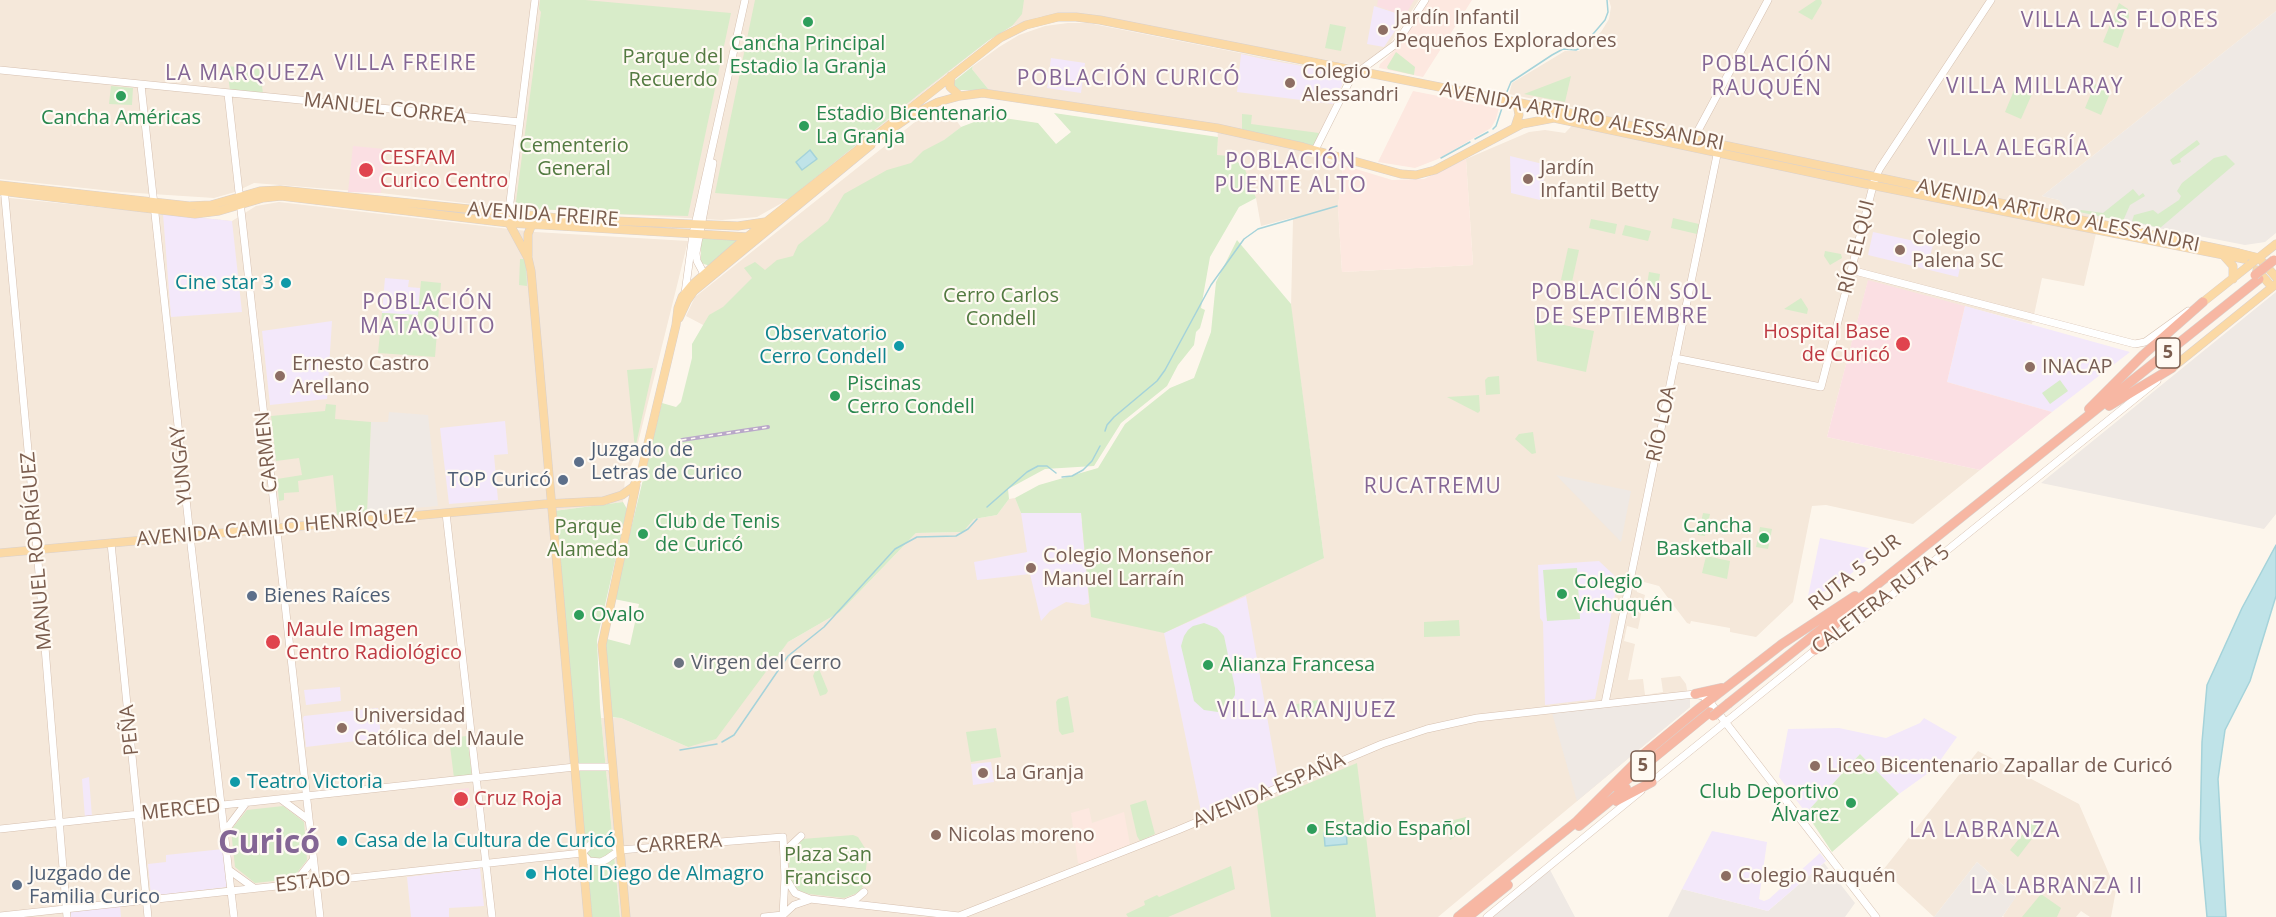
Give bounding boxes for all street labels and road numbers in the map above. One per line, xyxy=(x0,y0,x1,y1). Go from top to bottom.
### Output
street label: AVENIDA ARTURO ALESSANDRI xyxy=(1438,78,1726,156)
street label: MANUEL CORREA xyxy=(302,89,468,129)
street label: AVENIDA ARTURO ALESSANDRI xyxy=(1914,174,2202,258)
street label: AVENIDA FREIRE xyxy=(467,198,619,232)
street label: RÍO ELQUI xyxy=(1834,198,1880,296)
road number: 5 xyxy=(2156,338,2180,368)
street label: RÍO LOA xyxy=(1642,384,1682,464)
street label: CARMEN xyxy=(251,410,283,494)
street label: YUNGAY xyxy=(166,424,198,506)
street label: MANUEL RODRÍGUEZ xyxy=(16,451,58,651)
street label: AVENIDA CAMILO HENRÍQUEZ xyxy=(135,504,417,552)
street label: RUTA 5 SUR xyxy=(1804,530,1906,616)
street label: CALETERA RUTA 5 xyxy=(1807,540,1955,660)
street label: PEÑA xyxy=(115,703,145,757)
street label: AVENIDA ESPAÑA xyxy=(1189,748,1349,834)
road number: 5 xyxy=(1631,751,1655,781)
street label: MERCED xyxy=(140,794,222,826)
street label: CARRERA xyxy=(635,829,723,859)
street label: ESTADO xyxy=(274,866,352,898)

